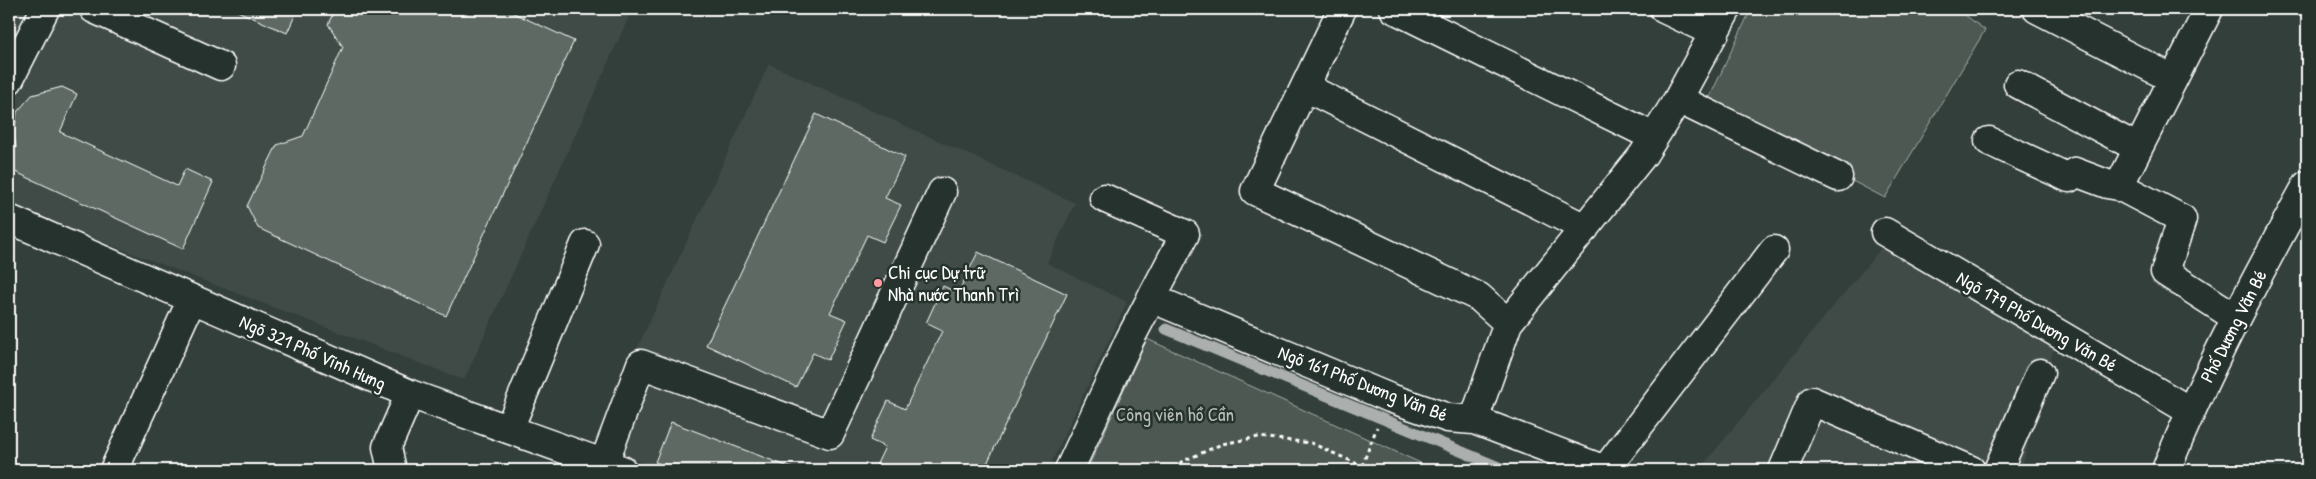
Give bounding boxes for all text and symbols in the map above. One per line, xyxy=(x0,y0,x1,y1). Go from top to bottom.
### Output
place label: Chi cục Dự trữ Nhà nước Thanh Trì xyxy=(888,259,1019,307)
street label: Ngõ 179 Phố Dương Văn Bé xyxy=(1952,264,2122,378)
street label: Phố Dương Văn Bé xyxy=(2193,265,2273,387)
marker: Chi cục Dự trữ Nhà nước Thanh Trì xyxy=(872,277,884,289)
street label: Ngõ 321 Phố Vĩnh Hưng xyxy=(236,308,390,396)
street label: Ngõ 161 Phố Dương Văn Bé xyxy=(1275,339,1452,427)
park label: Công viên hồ Cần xyxy=(1116,401,1234,427)

